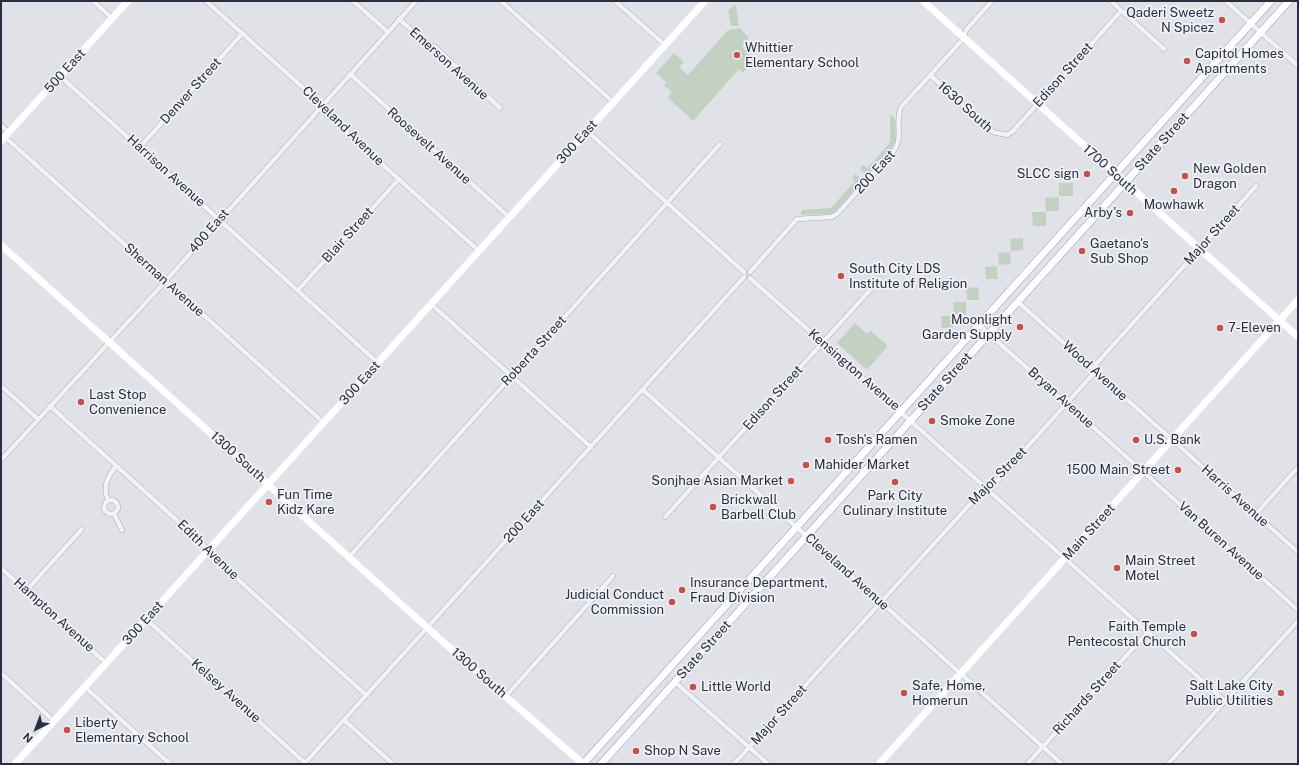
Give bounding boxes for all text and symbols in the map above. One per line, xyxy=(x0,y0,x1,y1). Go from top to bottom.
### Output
place label: Qaderi Sweetz N Spicez xyxy=(1126,5,1214,36)
marker: Qaderi Sweetz N Spicez xyxy=(1217,15,1227,25)
street label: Emerson Avenue xyxy=(406,24,492,104)
street label: Edison Street xyxy=(1030,39,1096,111)
place label: Whittier Elementary School xyxy=(745,40,859,71)
street label: 500 East xyxy=(41,46,89,96)
place label: Capitol Homes Apartments xyxy=(1195,46,1284,77)
marker: Whittier Elementary School xyxy=(732,50,742,60)
street label: Denver Street xyxy=(157,55,225,127)
marker: Capitol Homes Apartments xyxy=(1182,56,1192,66)
street label: 1630 South xyxy=(934,78,996,136)
street label: Cleveland Avenue xyxy=(299,83,387,169)
street label: Roosevelt Avenue xyxy=(384,104,474,188)
street label: State Street xyxy=(1132,109,1192,175)
street label: 300 East xyxy=(553,117,601,167)
street label: Harrison Avenue xyxy=(124,132,208,210)
street label: 1700 South xyxy=(1080,141,1140,199)
street label: 200 East xyxy=(851,147,899,197)
place label: New Golden Dragon xyxy=(1193,161,1266,192)
place label: SLCC sign xyxy=(1017,166,1079,182)
marker: SLCC sign xyxy=(1082,169,1092,179)
marker: New Golden Dragon xyxy=(1180,171,1190,181)
marker: Mowhawk xyxy=(1169,186,1179,196)
place label: Mowhawk xyxy=(1144,197,1204,213)
street label: Major Street xyxy=(1181,202,1243,268)
street label: Blair Street xyxy=(319,204,377,266)
place label: Arby's xyxy=(1084,205,1122,221)
street label: 400 East xyxy=(185,206,233,256)
marker: Arby's xyxy=(1125,208,1135,218)
place label: Gaetano's Sub Shop xyxy=(1090,236,1149,267)
street label: Sherman Avenue xyxy=(121,240,207,320)
marker: Gaetano's Sub Shop xyxy=(1077,246,1087,256)
place label: South City LDS Institute of Religion xyxy=(849,261,967,292)
marker: South City LDS Institute of Religion xyxy=(836,271,846,281)
place label: Moonlight Garden Supply xyxy=(922,312,1012,343)
street label: Roberta Street xyxy=(498,313,570,389)
place label: 7-Eleven xyxy=(1228,320,1281,336)
marker: Moonlight Garden Supply xyxy=(1015,322,1025,332)
marker: 7-Eleven xyxy=(1215,323,1225,333)
street label: Kensington Avenue xyxy=(805,326,903,414)
street label: Wood Avenue xyxy=(1059,338,1131,404)
street label: State Street xyxy=(915,349,975,415)
street label: 300 East xyxy=(336,358,384,408)
street label: Edison Street xyxy=(740,362,806,434)
street label: Bryan Avenue xyxy=(1025,364,1097,432)
place label: Last Stop Convenience xyxy=(89,387,166,418)
marker: Last Stop Convenience xyxy=(76,397,86,407)
place label: Smoke Zone xyxy=(940,413,1015,429)
marker: Smoke Zone xyxy=(927,416,937,426)
street label: 1300 South xyxy=(207,428,269,486)
place label: Tosh's Ramen xyxy=(836,432,917,448)
place label: U.S. Bank xyxy=(1144,432,1201,448)
marker: Tosh's Ramen xyxy=(823,435,833,445)
marker: U.S. Bank xyxy=(1131,435,1141,445)
street label: Major Street xyxy=(966,444,1030,508)
place label: Mahider Market xyxy=(814,457,910,473)
marker: Mahider Market xyxy=(801,460,811,470)
place label: 1500 Main Street xyxy=(1067,462,1170,478)
street label: Harris Avenue xyxy=(1198,462,1272,530)
marker: 1500 Main Street xyxy=(1173,465,1183,475)
place label: Sonjhae Asian Market xyxy=(651,473,783,489)
marker: Sonjhae Asian Market xyxy=(786,476,796,486)
marker: Park City Culinary Institute xyxy=(890,477,900,487)
place label: Fun Time Kidz Kare xyxy=(277,487,335,518)
place label: Park City Culinary Institute xyxy=(843,488,947,519)
place label: Brickwall Barbell Club xyxy=(721,492,796,523)
street label: 200 East xyxy=(500,496,548,546)
marker: Fun Time Kidz Kare xyxy=(264,497,274,507)
street label: Van Buren Avenue xyxy=(1175,498,1267,584)
street label: Main Street xyxy=(1060,501,1118,563)
marker: Brickwall Barbell Club xyxy=(708,502,718,512)
street label: Edith Avenue xyxy=(174,517,242,583)
street label: Cleveland Avenue xyxy=(802,530,892,614)
place label: Main Street Motel xyxy=(1125,553,1196,584)
marker: Main Street Motel xyxy=(1112,563,1122,573)
street label: Hampton Avenue xyxy=(10,575,98,655)
place label: Insurance Department, Fraud Division xyxy=(690,575,828,606)
marker: Insurance Department, Fraud Division xyxy=(677,585,687,595)
place label: Judicial Conduct Commission xyxy=(565,587,664,618)
marker: Judicial Conduct Commission xyxy=(667,597,677,607)
street label: 300 East xyxy=(119,598,167,648)
street label: State Street xyxy=(674,617,734,683)
place label: Faith Temple Pentecostal Church xyxy=(1067,619,1186,650)
marker: Faith Temple Pentecostal Church xyxy=(1189,629,1199,639)
street label: 1300 South xyxy=(448,645,510,701)
street label: Kelsey Avenue xyxy=(188,656,264,726)
street label: Richards Street xyxy=(1050,658,1124,738)
place label: Safe, Home, Homerun xyxy=(912,678,985,709)
place label: Salt Lake City Public Utilities xyxy=(1185,678,1273,709)
place label: Little World xyxy=(701,679,771,695)
marker: Little World xyxy=(688,682,698,692)
street label: Major Street xyxy=(748,682,810,748)
marker: Safe, Home, Homerun xyxy=(899,688,909,698)
marker: Salt Lake City Public Utilities xyxy=(1276,688,1286,698)
north arrow xyxy=(16,709,56,749)
place label: Liberty Elementary School xyxy=(75,715,189,746)
marker: Liberty Elementary School xyxy=(62,725,72,735)
text: N xyxy=(21,731,35,745)
place label: Shop N Save xyxy=(644,743,721,759)
marker: Shop N Save xyxy=(631,746,641,756)

